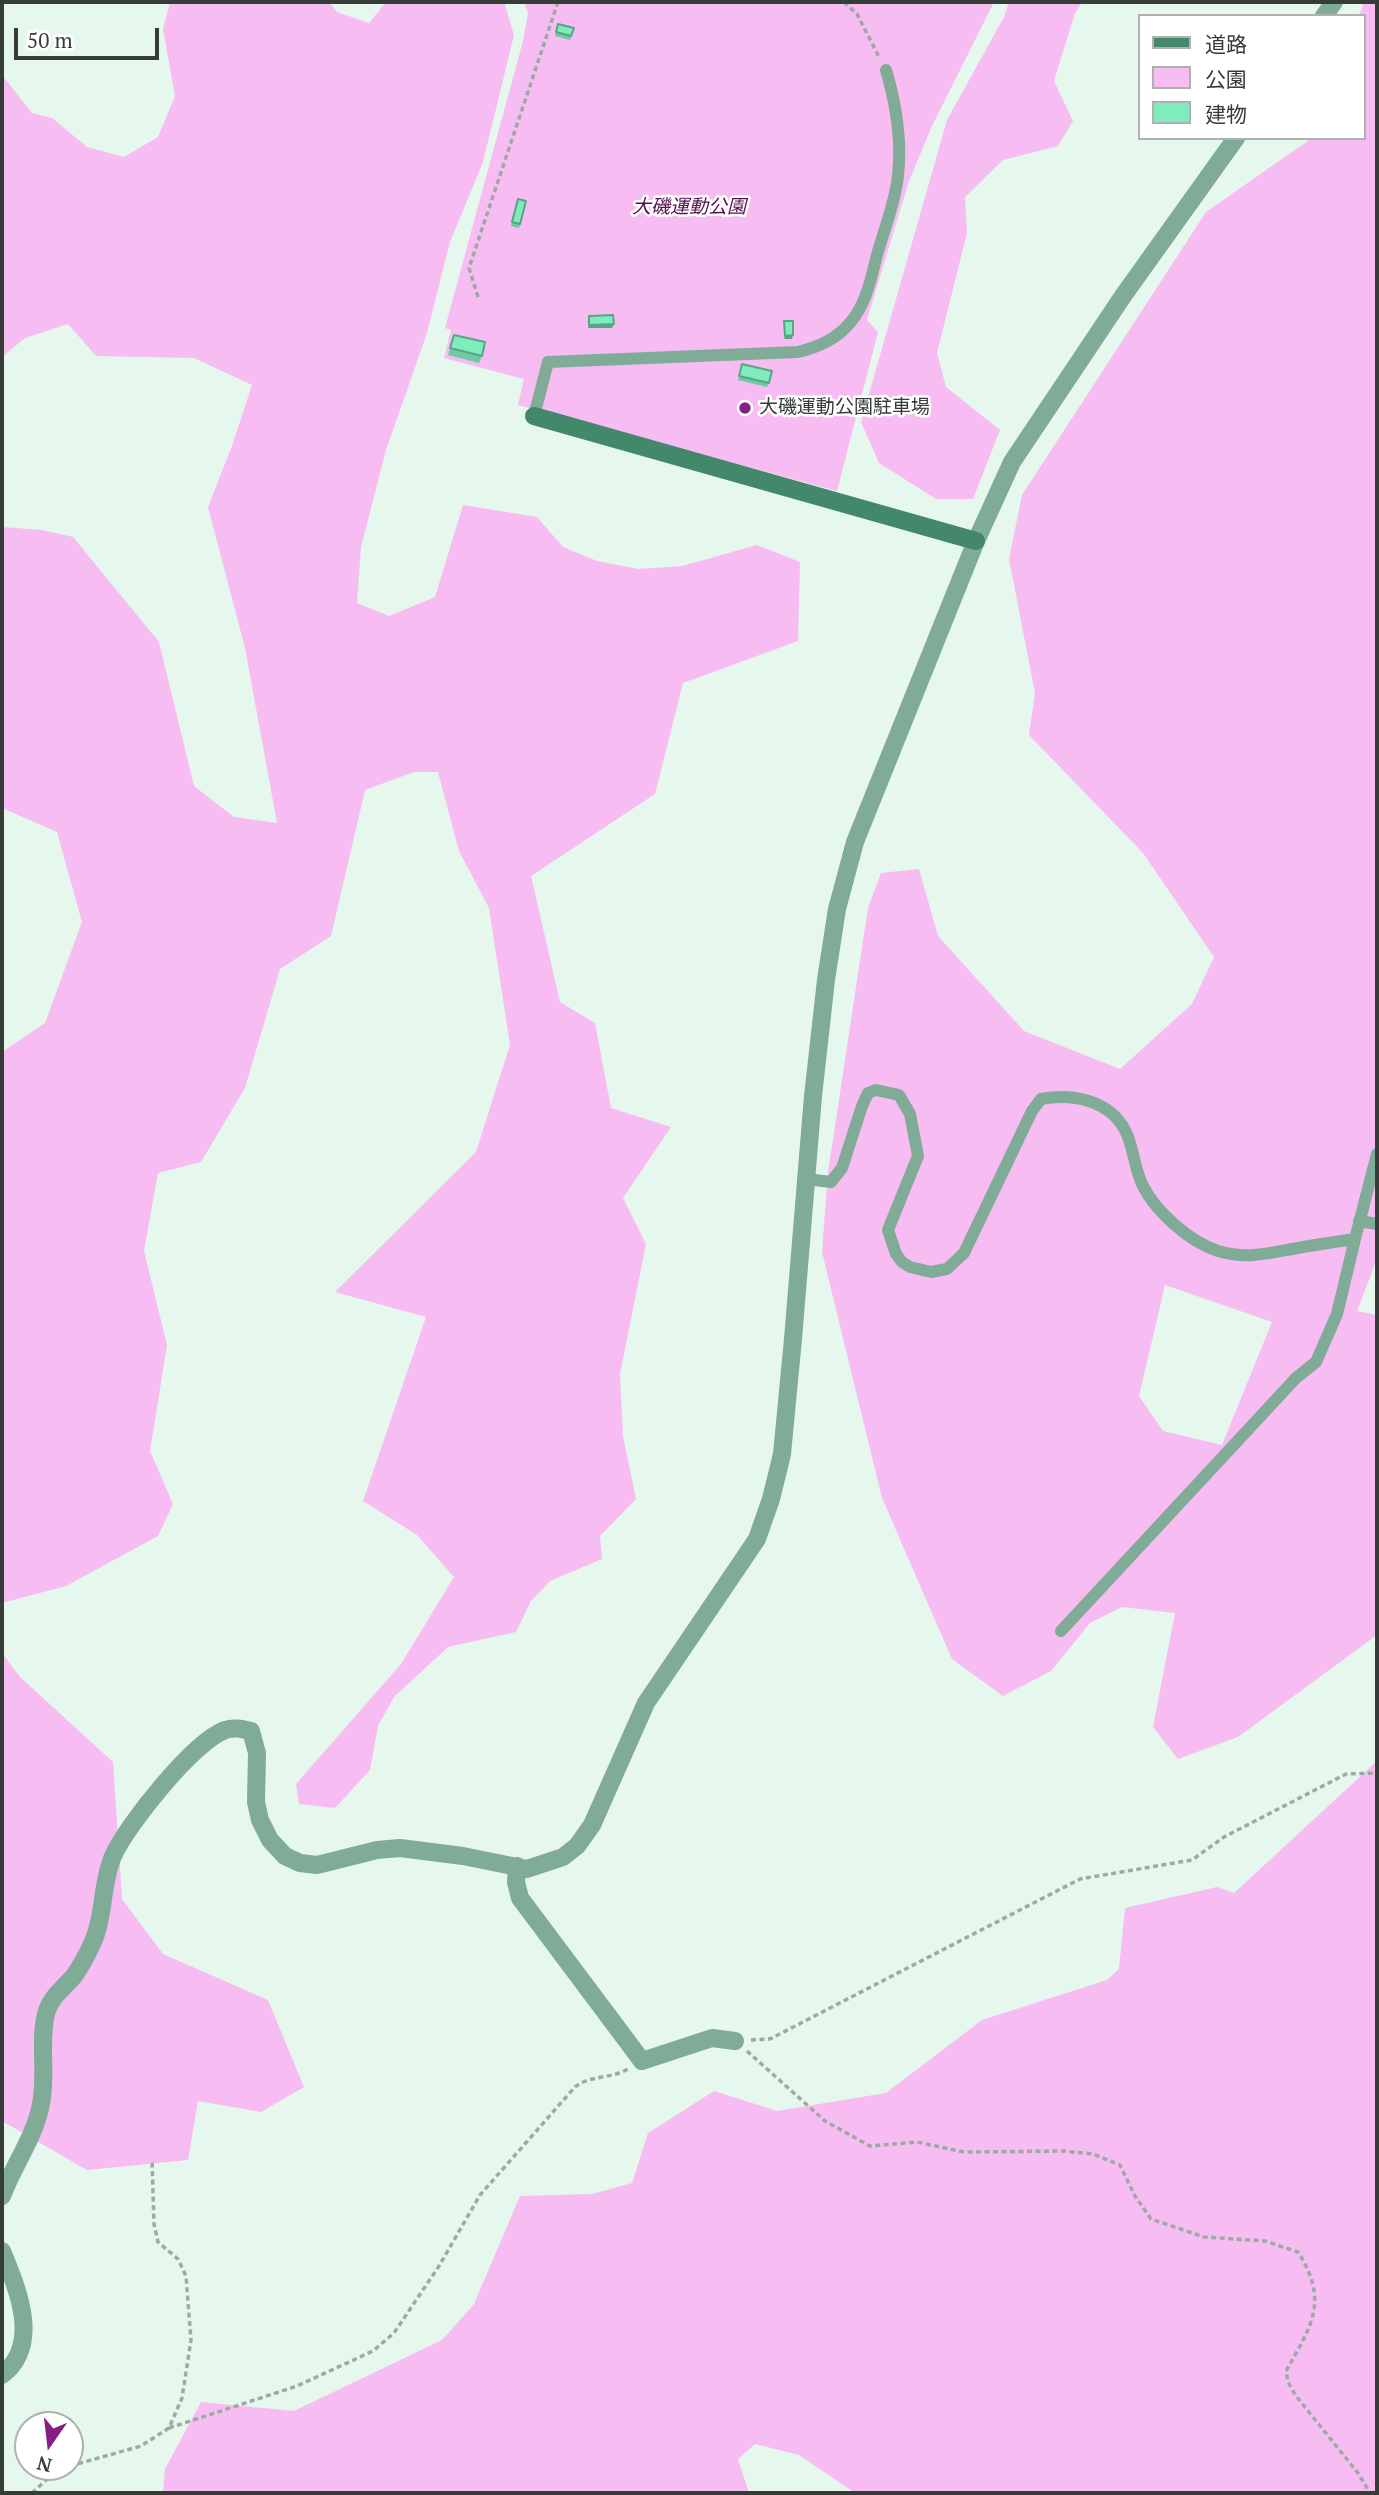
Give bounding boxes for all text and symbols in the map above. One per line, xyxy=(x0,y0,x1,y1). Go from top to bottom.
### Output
scale bar xyxy=(18,14,163,58)
legend xyxy=(1138,14,1365,140)
text: 50 m xyxy=(27,26,73,54)
text: 道路 xyxy=(1205,30,1247,58)
text: 公園 xyxy=(1205,65,1247,93)
text: 建物 xyxy=(1205,100,1247,128)
park label: 大磯運動公園 xyxy=(632,197,746,219)
place label: 大磯運動公園駐車場 xyxy=(759,397,930,419)
marker: 大磯運動公園駐車場 xyxy=(737,400,753,416)
north arrow xyxy=(14,2411,84,2481)
text: N xyxy=(34,2451,54,2479)

